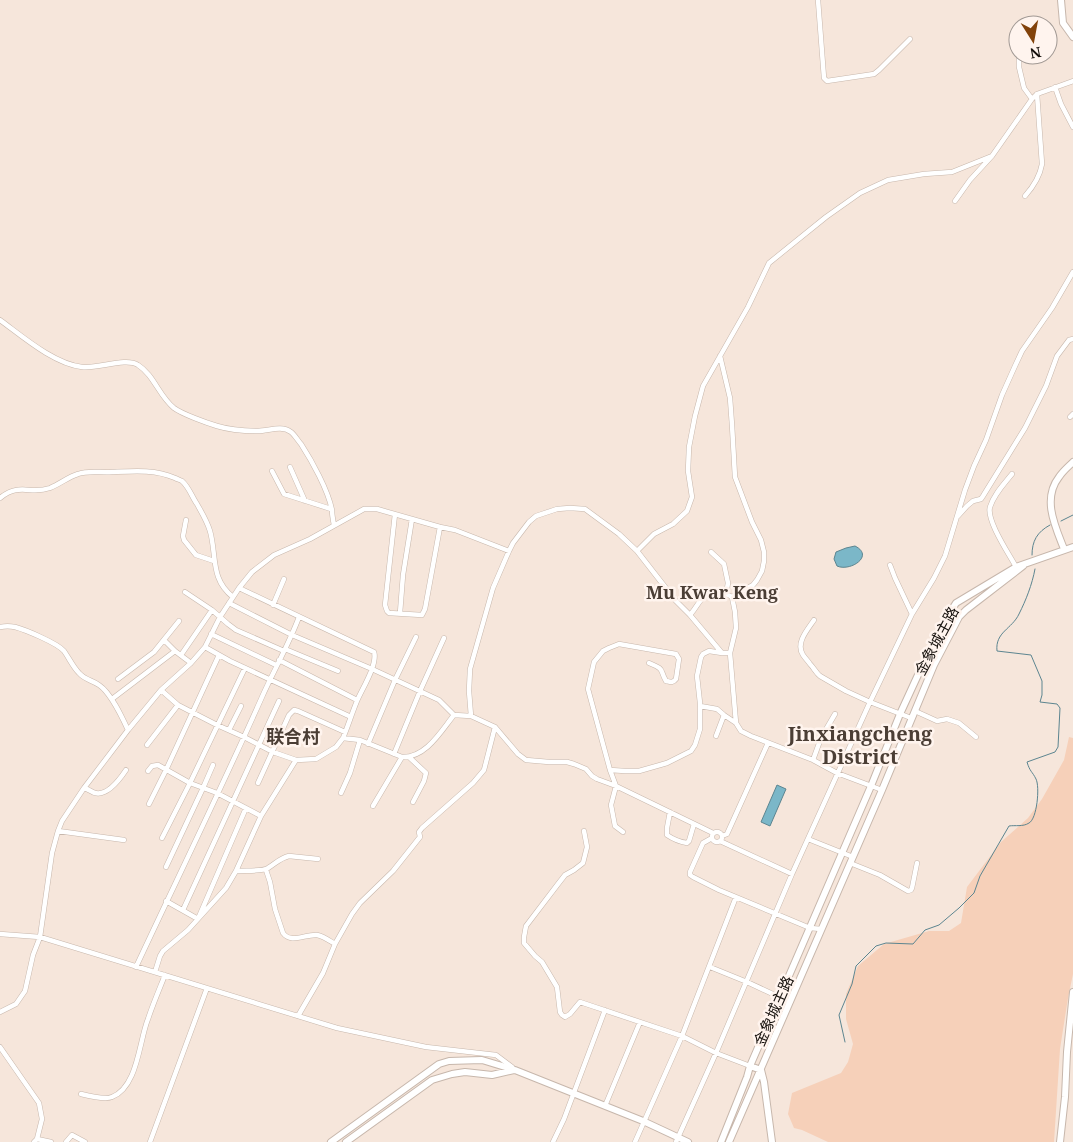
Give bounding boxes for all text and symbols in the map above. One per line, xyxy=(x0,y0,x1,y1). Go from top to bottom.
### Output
north arrow xyxy=(1008,15,1058,65)
text: N xyxy=(1028,43,1043,64)
district label: Mu Kwar Keng xyxy=(646,580,779,604)
street label: 金象城主路 xyxy=(910,603,963,678)
district label: Jinxiangcheng District xyxy=(787,720,933,770)
district label: 联合村 xyxy=(266,724,320,748)
street label: 金象城主路 xyxy=(749,972,797,1049)

